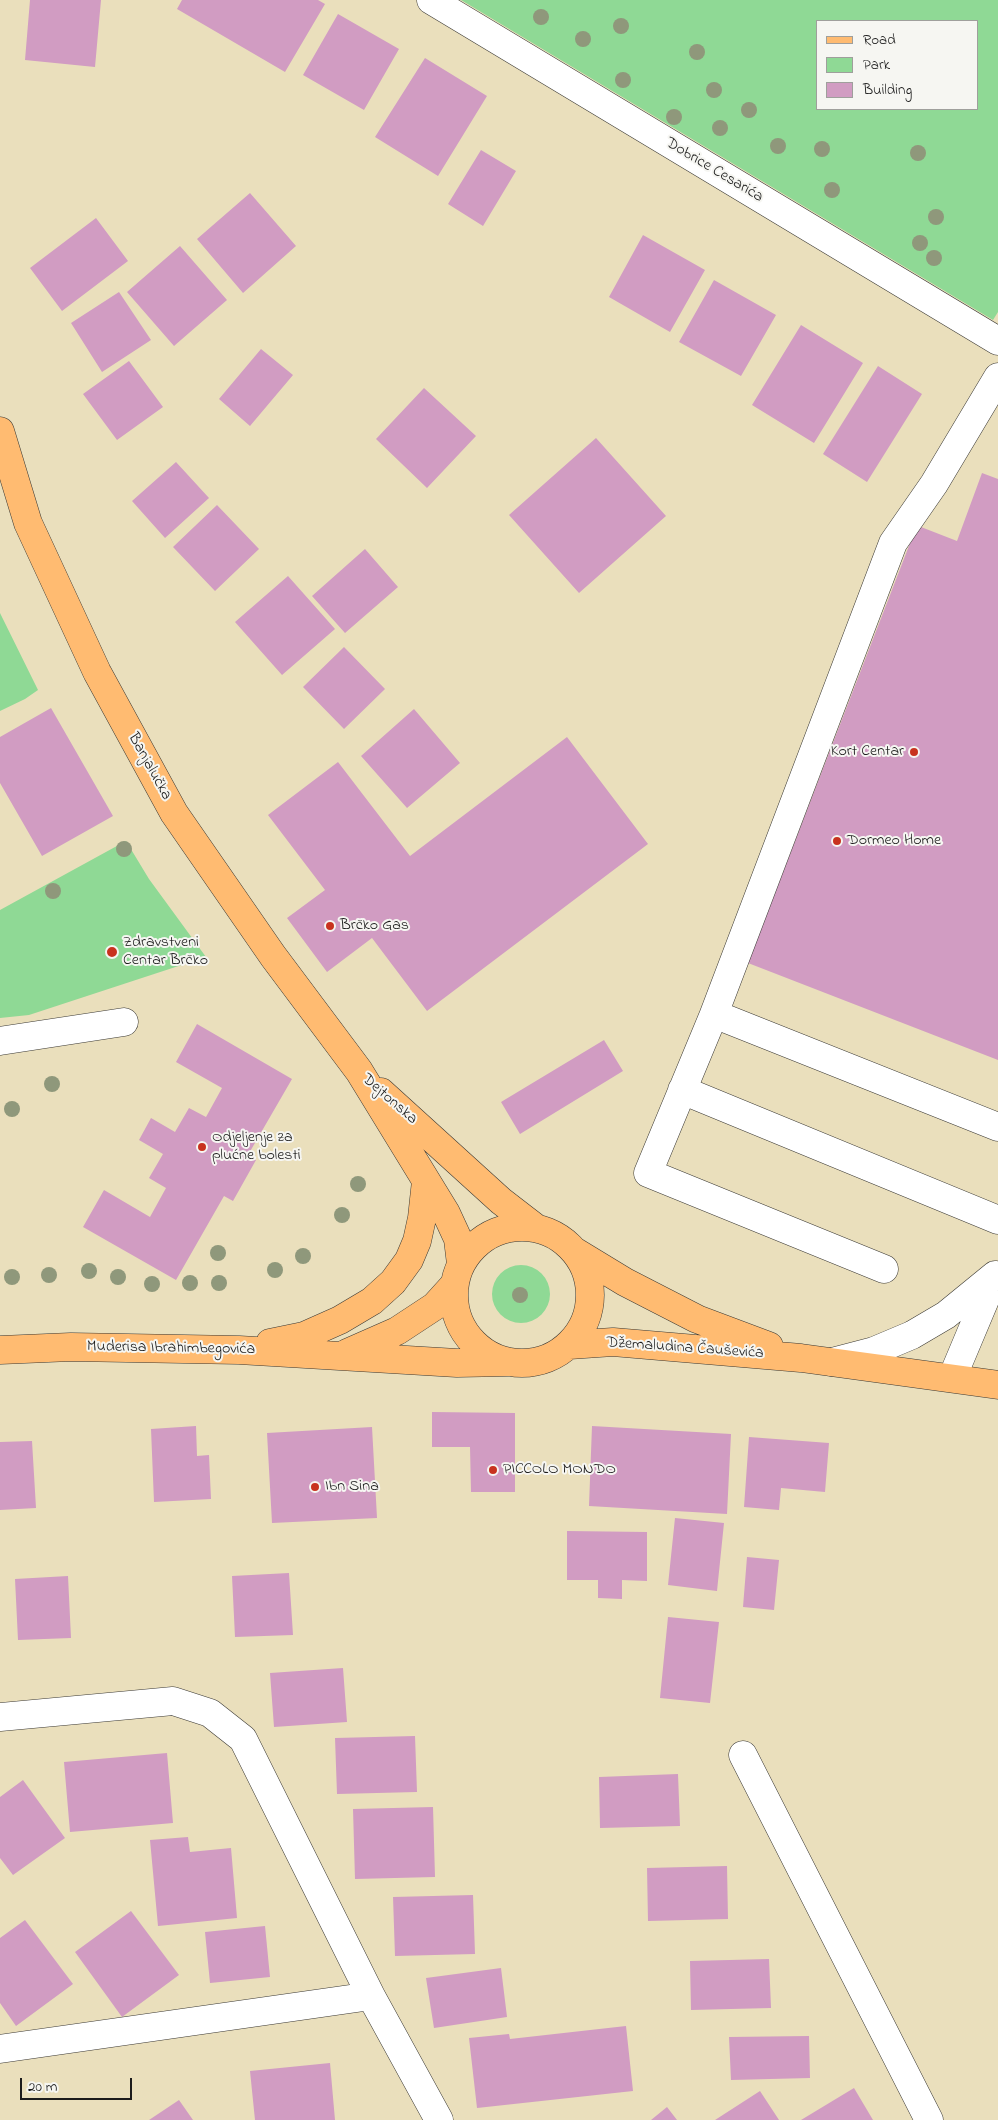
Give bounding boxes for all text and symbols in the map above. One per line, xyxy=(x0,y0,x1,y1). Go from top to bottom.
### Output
legend xyxy=(816,20,978,110)
text: Road xyxy=(863,29,896,51)
text: Park xyxy=(863,54,890,76)
text: Building xyxy=(863,79,912,101)
street label: Dobrice Cesarića xyxy=(662,134,766,208)
street label: Banjalučka xyxy=(123,730,175,804)
place label: Kort Centar xyxy=(831,742,904,762)
marker: Kort Centar xyxy=(908,746,920,758)
place label: Dormeo Home xyxy=(847,831,941,851)
marker: Dormeo Home xyxy=(831,835,843,847)
place label: Brčko Gas xyxy=(340,916,409,936)
marker: Brčko Gas xyxy=(324,920,336,932)
place label: Zdravstveni Centar Brčko xyxy=(123,933,208,971)
marker: Zdravstveni Centar Brčko xyxy=(105,945,119,959)
street label: Dejtonska xyxy=(357,1071,421,1129)
place label: Odjeljenje za plućne bolesti xyxy=(212,1128,301,1166)
marker: Odjeljenje za plućne bolesti xyxy=(196,1141,208,1153)
street label: Džemaludina Čauševića xyxy=(606,1334,764,1364)
street label: Muderisa Ibrahimbegovića xyxy=(87,1338,255,1360)
place label: PICCOLO MONDO xyxy=(503,1460,616,1480)
marker: PICCOLO MONDO xyxy=(487,1464,499,1476)
place label: Ibn Sina xyxy=(325,1477,379,1497)
marker: Ibn Sina xyxy=(309,1481,321,1493)
scale bar xyxy=(22,2068,135,2100)
text: 20 m xyxy=(28,2076,57,2098)

